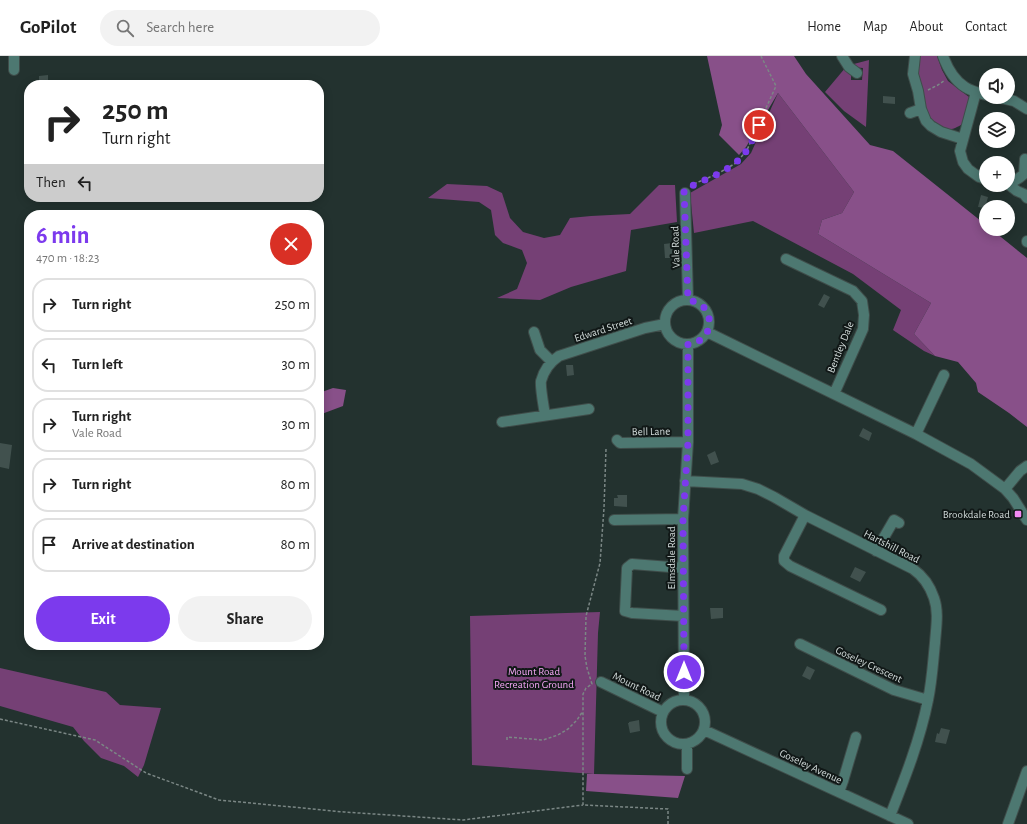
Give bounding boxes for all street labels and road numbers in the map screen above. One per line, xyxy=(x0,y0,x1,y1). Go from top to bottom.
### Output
street label: Vale Road xyxy=(669,225,682,268)
street label: Edward Street xyxy=(573,315,634,344)
street label: Bentley Dale xyxy=(825,320,856,374)
street label: Bell Lane xyxy=(632,426,670,437)
street label: Elmsdale Road xyxy=(666,526,677,590)
street label: Hartshill Road xyxy=(862,528,922,565)
street label: Goseley Crescent xyxy=(834,644,904,685)
street label: Mount Road xyxy=(611,670,663,703)
street label: Goseley Avenue xyxy=(778,747,844,786)

